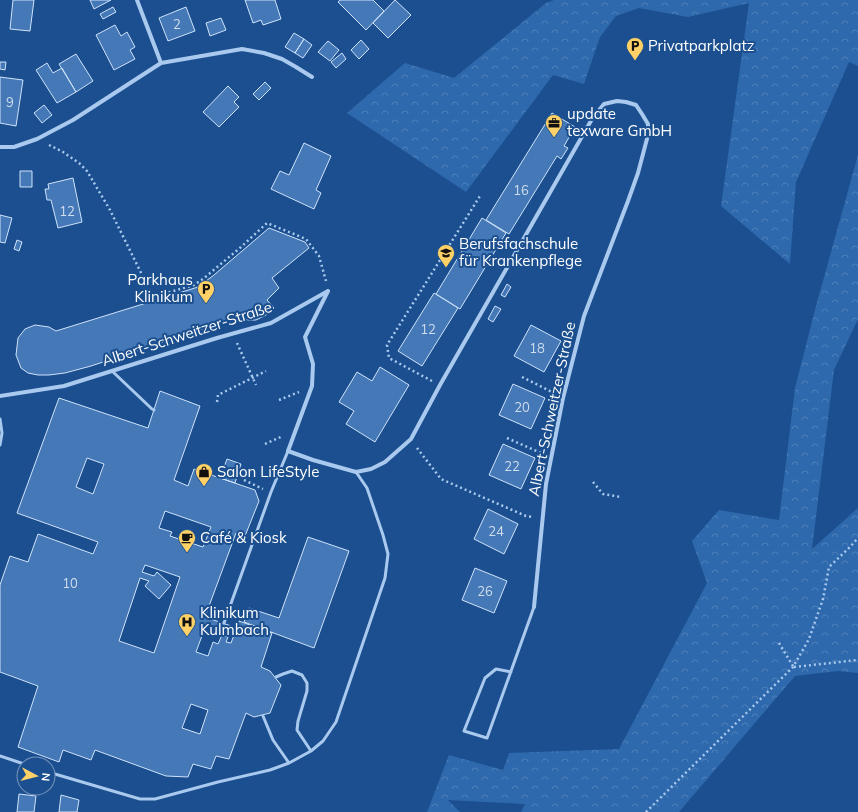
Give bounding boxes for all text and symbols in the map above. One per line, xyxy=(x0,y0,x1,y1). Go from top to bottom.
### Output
house number: 2 xyxy=(173,16,181,32)
parking icon: Privatparkplatz xyxy=(625,36,645,61)
place label: Privatparkplatz xyxy=(648,36,755,55)
house number: 9 xyxy=(6,94,14,110)
place label: update texware GmbH xyxy=(567,104,672,140)
office icon: update texware GmbH xyxy=(544,113,564,138)
house number: 16 xyxy=(513,182,529,198)
house number: 12 xyxy=(59,203,75,219)
place label: Berufsfachschule für Krankenpflege xyxy=(459,234,582,270)
school or university icon: Berufsfachschule für Krankenpflege xyxy=(436,243,456,268)
place label: Parkhaus Klinikum xyxy=(128,270,193,306)
parking icon: Parkhaus Klinikum xyxy=(196,279,216,304)
street label: Albert-Schweitzer-Straße xyxy=(99,297,274,370)
street label: Albert-Schweitzer-Straße xyxy=(524,320,579,498)
house number: 12 xyxy=(420,321,436,337)
house number: 18 xyxy=(529,340,545,356)
house number: 20 xyxy=(514,399,530,415)
house number: 22 xyxy=(504,458,520,474)
shop icon: Salon LifeStyle xyxy=(194,462,214,487)
place label: Salon LifeStyle xyxy=(217,462,319,481)
house number: 24 xyxy=(488,523,504,539)
cafe icon: Café & Kiosk xyxy=(177,528,197,553)
place label: Café & Kiosk xyxy=(200,528,287,547)
house number: 10 xyxy=(62,575,78,591)
house number: 26 xyxy=(477,583,493,599)
place label: Klinikum Kulmbach xyxy=(200,603,269,639)
hospital icon: Klinikum Kulmbach xyxy=(177,612,197,637)
north arrow xyxy=(16,756,56,796)
text: N xyxy=(38,772,53,782)

